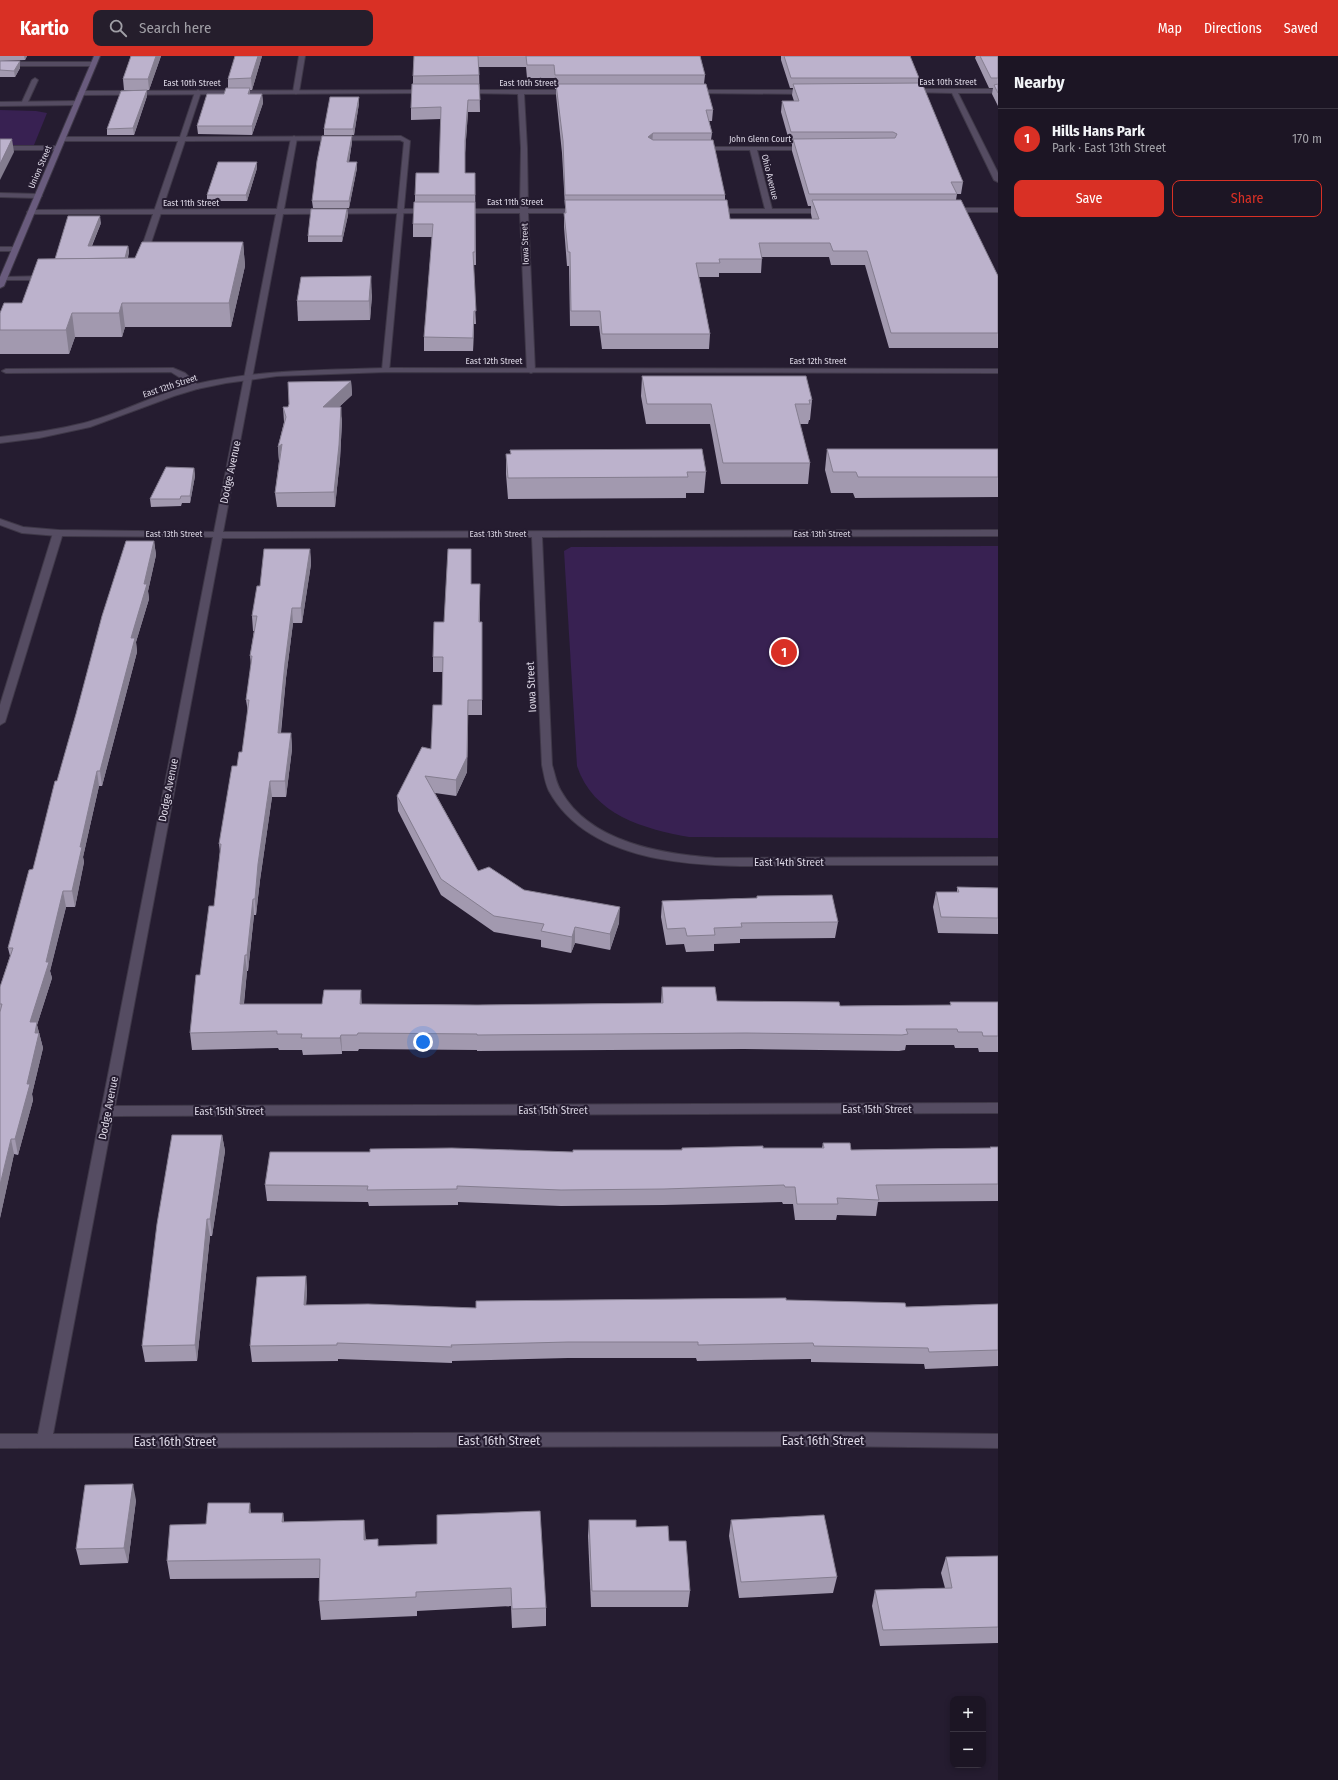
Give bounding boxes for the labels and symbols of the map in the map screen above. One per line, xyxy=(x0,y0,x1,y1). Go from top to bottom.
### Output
street label: East 10th Street xyxy=(919,77,977,87)
street label: East 10th Street xyxy=(163,78,221,88)
street label: East 10th Street xyxy=(499,78,557,88)
street label: John Glenn Court xyxy=(729,134,791,144)
street label: Union Street xyxy=(26,144,54,190)
street label: Ohio Avenue xyxy=(760,153,781,201)
street label: East 11th Street xyxy=(487,197,543,207)
street label: East 11th Street xyxy=(163,198,219,208)
street label: Iowa Street xyxy=(519,223,531,265)
street label: East 12th Street xyxy=(466,356,522,366)
street label: East 12th Street xyxy=(790,356,846,366)
street label: East 12th Street xyxy=(141,372,199,400)
street label: Dodge Avenue xyxy=(217,439,244,505)
street label: East 13th Street xyxy=(146,529,202,539)
street label: East 13th Street xyxy=(470,529,526,539)
street label: East 13th Street xyxy=(794,529,850,539)
pin: 1 xyxy=(771,637,797,667)
street label: Iowa Street xyxy=(524,661,539,713)
street label: Dodge Avenue xyxy=(156,757,181,823)
street label: East 14th Street xyxy=(754,856,824,869)
your location xyxy=(413,1032,433,1052)
street label: Dodge Avenue xyxy=(96,1075,121,1141)
street label: East 15th Street xyxy=(842,1103,912,1116)
street label: East 15th Street xyxy=(518,1104,588,1117)
street label: East 15th Street xyxy=(194,1105,264,1118)
street label: East 16th Street xyxy=(458,1433,541,1448)
street label: East 16th Street xyxy=(782,1433,865,1448)
street label: East 16th Street xyxy=(134,1434,217,1449)

